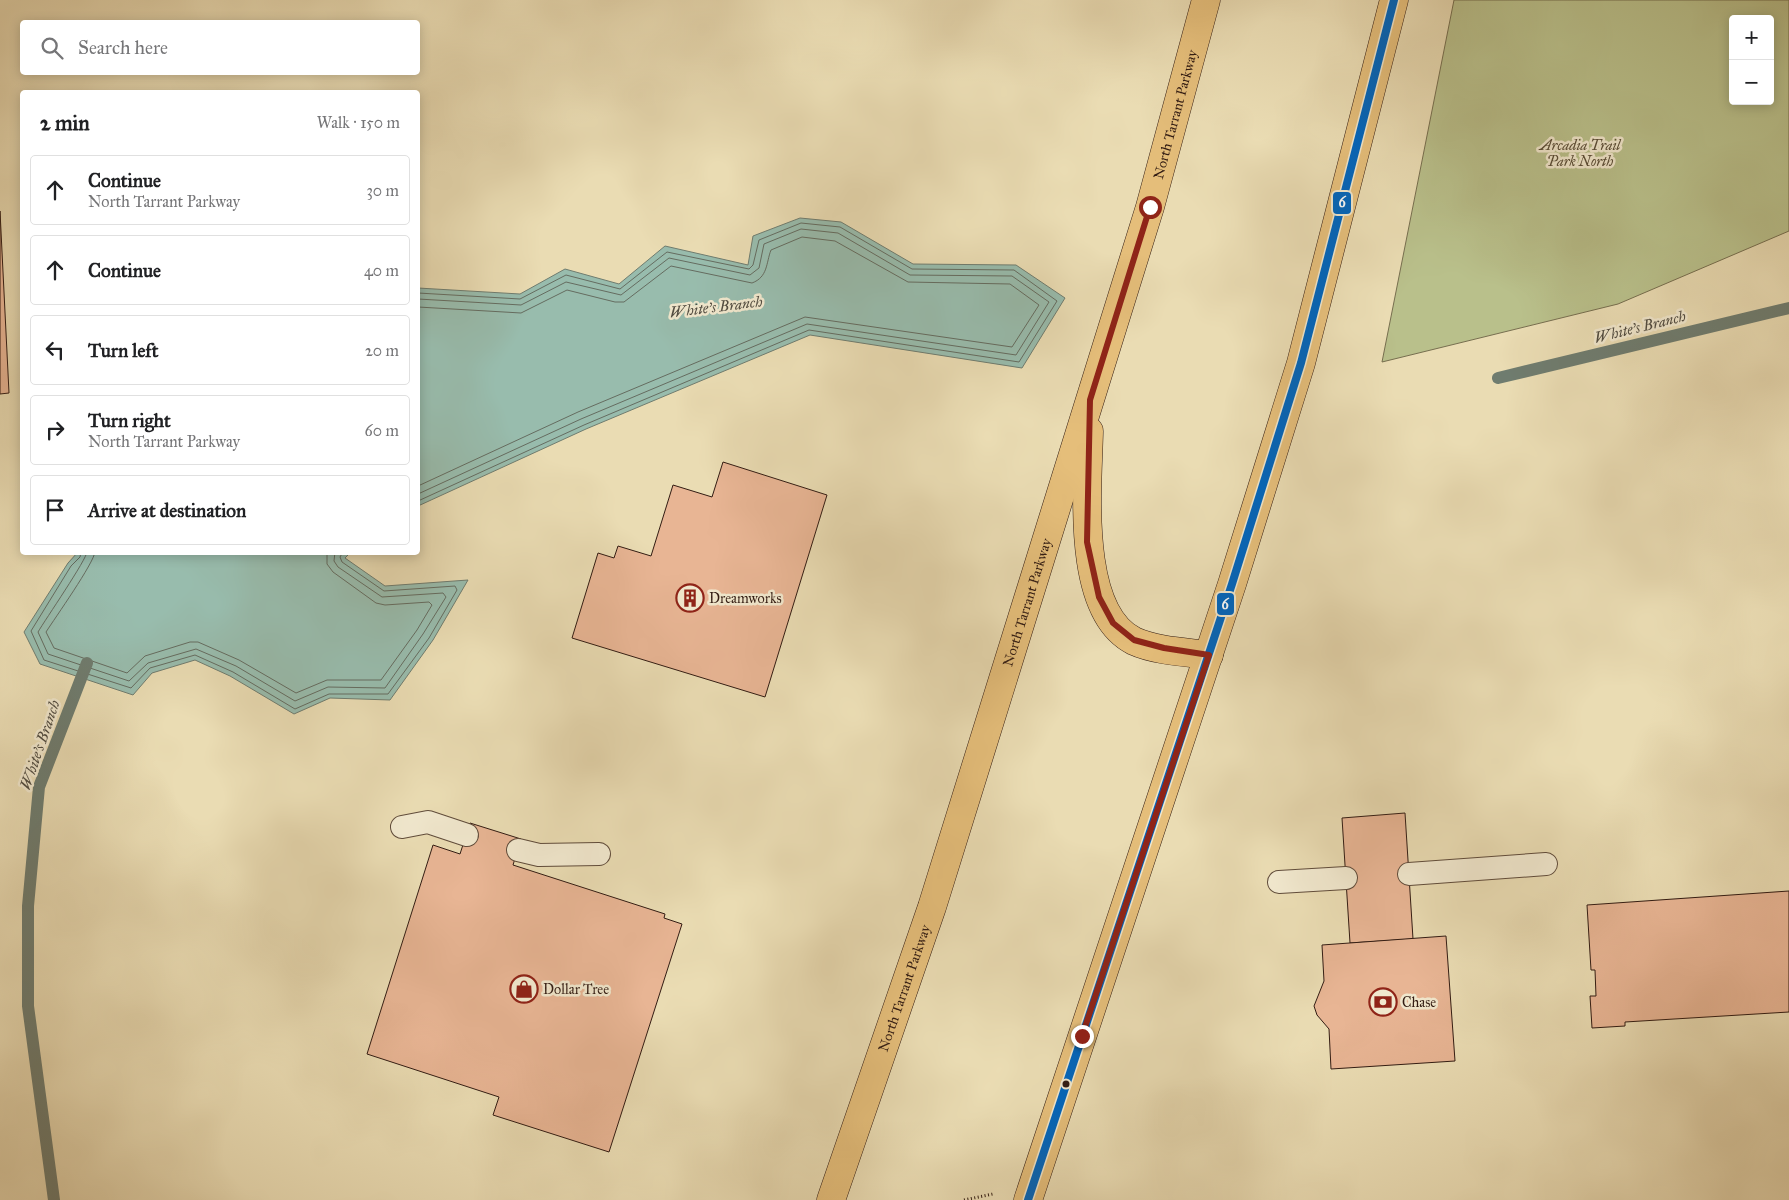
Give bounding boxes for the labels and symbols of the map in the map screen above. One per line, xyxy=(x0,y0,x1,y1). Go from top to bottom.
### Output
street label: North Tarrant Parkway xyxy=(1150,48,1201,181)
park label: Arcadia Trail Park North xyxy=(1538,137,1622,170)
line badge: 6 xyxy=(1332,191,1352,215)
text: 6 xyxy=(1338,194,1346,211)
route start xyxy=(1139,196,1162,219)
water label: White's Branch xyxy=(668,292,764,322)
water label: White's Branch xyxy=(1592,307,1688,347)
street label: North Tarrant Parkway xyxy=(999,536,1055,669)
building icon: Dreamworks xyxy=(675,583,705,613)
place label: Dreamworks xyxy=(709,590,782,607)
line badge: 6 xyxy=(1216,592,1235,616)
text: 6 xyxy=(1221,596,1229,613)
water label: White's Branch xyxy=(16,697,64,792)
street label: North Tarrant Parkway xyxy=(875,922,934,1054)
shop icon: Dollar Tree xyxy=(509,974,539,1004)
place label: Dollar Tree xyxy=(543,981,609,998)
bank icon: Chase xyxy=(1368,987,1398,1017)
place label: Chase xyxy=(1402,994,1436,1011)
route end xyxy=(1071,1025,1094,1048)
unlabelled marker xyxy=(1061,1079,1071,1089)

